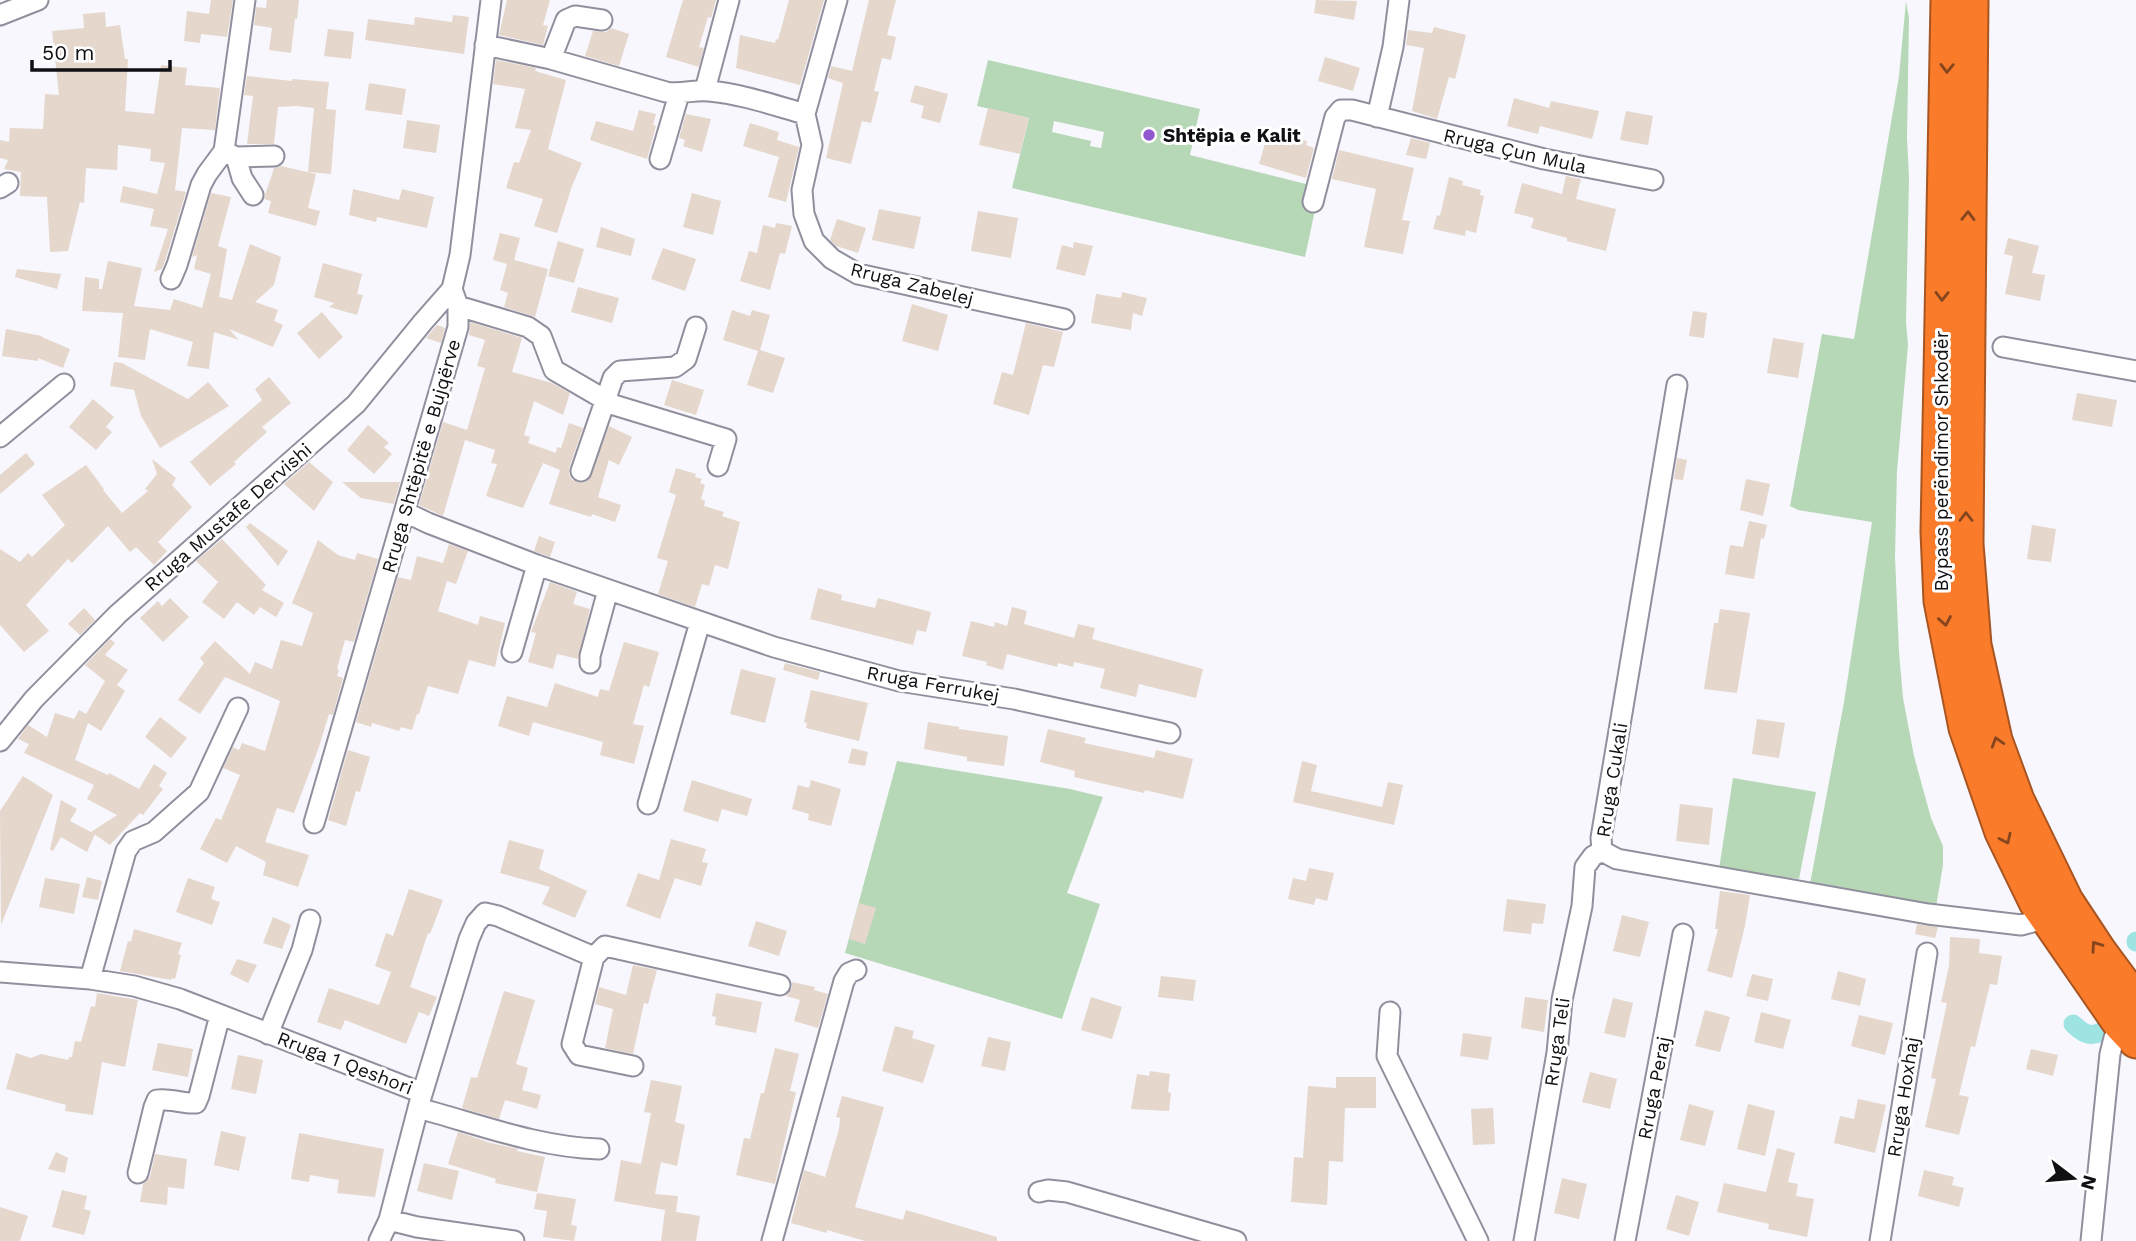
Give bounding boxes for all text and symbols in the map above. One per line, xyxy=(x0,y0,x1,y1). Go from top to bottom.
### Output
scale bar xyxy=(32,28,170,72)
text: 50 m xyxy=(42,40,94,65)
one-way arrow xyxy=(1940,63,1955,74)
street label: Rruga Çun Mula xyxy=(1441,123,1589,179)
place label: Shtëpia e Kalit xyxy=(1163,124,1301,147)
marker: Shtëpia e Kalit xyxy=(1141,127,1157,143)
one-way arrow xyxy=(1961,211,1976,222)
street label: Rruga Zabelej xyxy=(848,258,976,310)
one-way arrow xyxy=(1934,291,1950,301)
street label: Bypass perëndimor Shkodër xyxy=(1930,330,1953,592)
street label: Rruga Shtëpitë e Bujqërve xyxy=(377,336,465,576)
street label: Rruga Mustafe Dervishi xyxy=(140,438,316,596)
one-way arrow xyxy=(1958,512,1974,522)
one-way arrow xyxy=(1937,615,1952,627)
street label: Rruga Ferrukej xyxy=(865,661,1001,707)
street label: Rruga Cukali xyxy=(1592,721,1632,839)
one-way arrow xyxy=(1990,736,2005,748)
one-way arrow xyxy=(1998,832,2012,844)
one-way arrow xyxy=(2092,941,2104,954)
street label: Rruga Teli xyxy=(1539,996,1575,1088)
street label: Rruga 1 Qeshori xyxy=(274,1027,416,1099)
street label: Rruga Peraj xyxy=(1633,1034,1675,1142)
street label: Rruga Hoxhaj xyxy=(1882,1035,1924,1159)
north arrow xyxy=(2038,1143,2108,1213)
text: N xyxy=(2076,1173,2102,1192)

